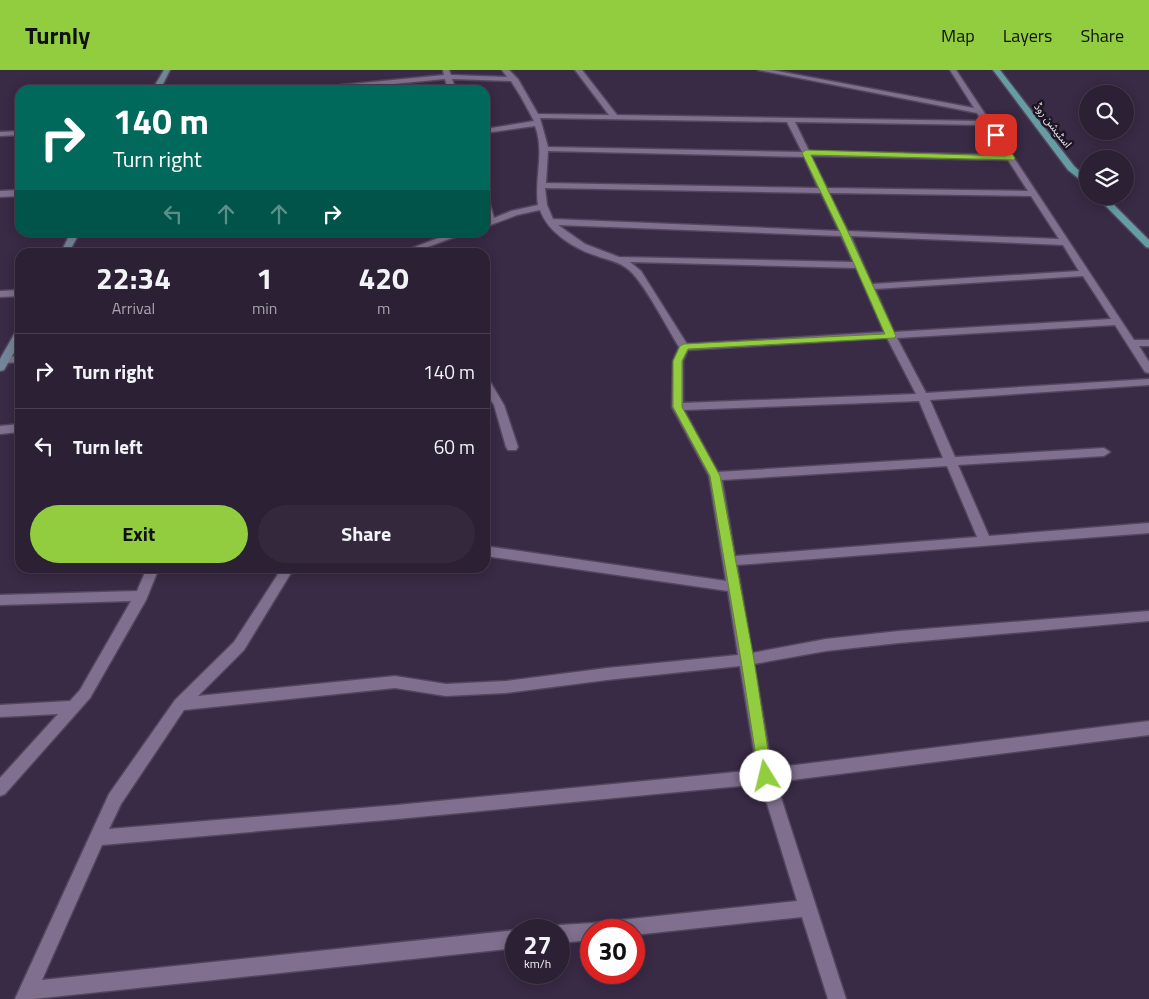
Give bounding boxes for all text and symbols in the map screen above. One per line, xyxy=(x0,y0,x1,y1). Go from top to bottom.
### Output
text: Turnly xyxy=(25,17,90,53)
text: Map xyxy=(941,22,975,49)
text: Layers xyxy=(1003,22,1052,49)
text: Share xyxy=(1080,22,1124,49)
map controls xyxy=(1079,85,1134,205)
button: search xyxy=(1079,85,1134,140)
text: 140 m xyxy=(113,94,209,148)
street label: اسٹیشن روڈ xyxy=(1030,99,1076,151)
icon: right xyxy=(30,105,95,170)
pin xyxy=(975,114,1017,156)
icon: arrive xyxy=(982,121,1010,149)
text: Turn right xyxy=(113,142,202,176)
button: layers xyxy=(1079,150,1134,205)
icon: left xyxy=(159,200,187,228)
icon: ahead xyxy=(212,200,240,228)
icon: ahead xyxy=(265,200,293,228)
icon: right xyxy=(318,200,346,228)
text: 22:34 xyxy=(96,255,171,301)
text: 1 xyxy=(256,255,273,301)
text: 420 xyxy=(359,255,409,301)
text: Arrival xyxy=(112,296,155,320)
text: min xyxy=(252,296,277,320)
text: m xyxy=(377,296,390,320)
icon: right xyxy=(30,357,58,385)
text: Turn right xyxy=(73,357,154,386)
text: 140 m xyxy=(423,357,475,386)
icon: left xyxy=(30,432,58,460)
text: Turn left xyxy=(73,432,143,461)
text: 60 m xyxy=(434,432,475,461)
button: Exit xyxy=(30,505,248,563)
button: Share xyxy=(258,505,475,563)
position arrow xyxy=(739,749,791,801)
speed limit sign: 30 xyxy=(580,919,645,984)
text: 27 xyxy=(523,926,552,964)
text: km/h xyxy=(524,954,551,973)

